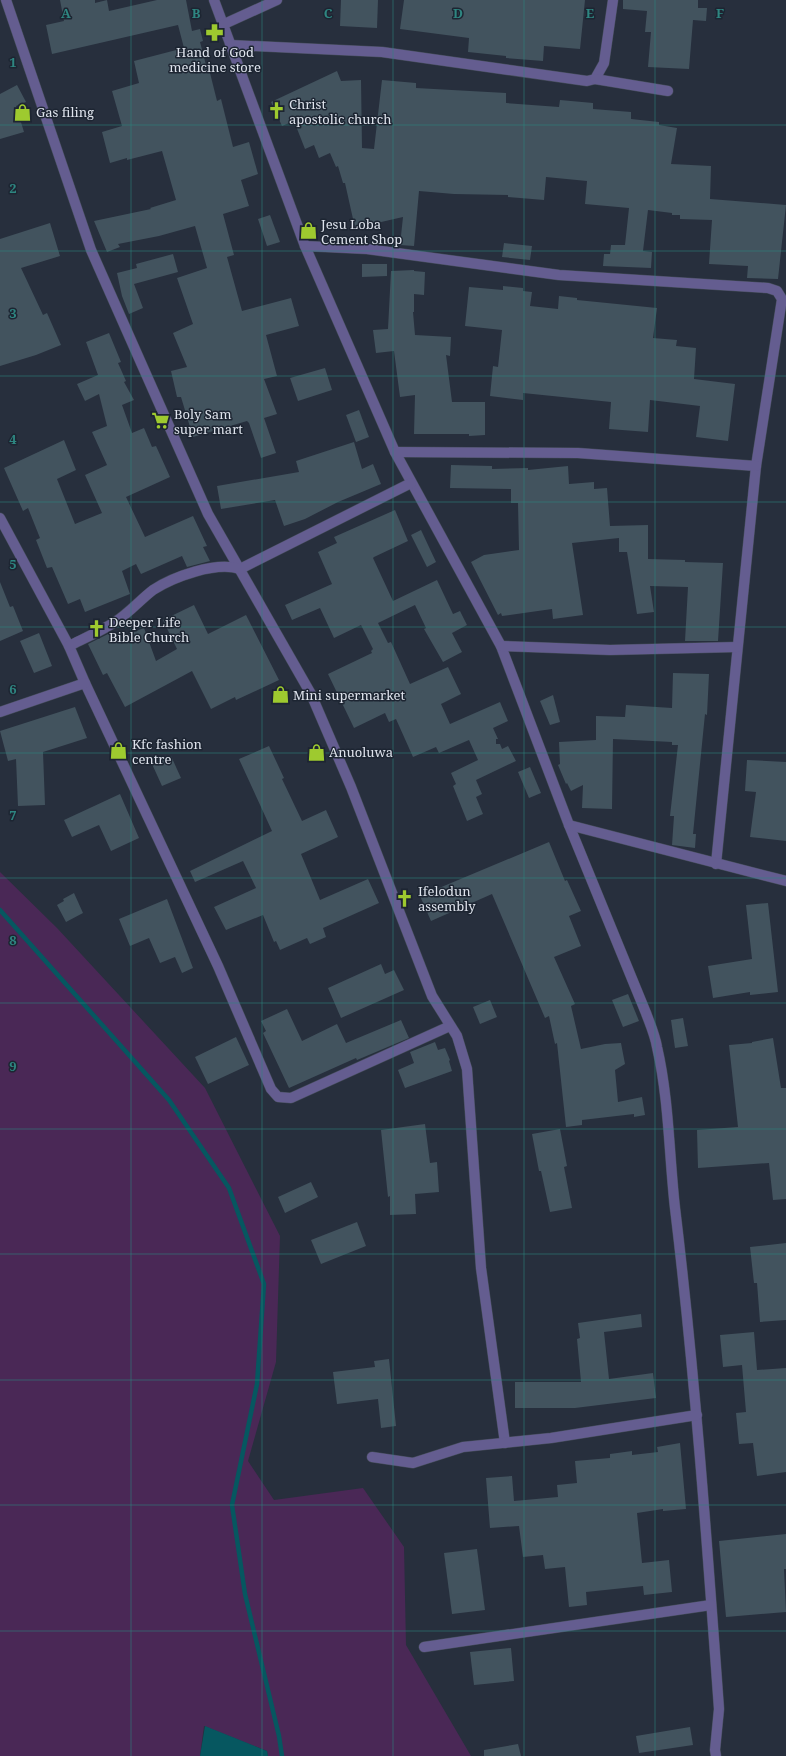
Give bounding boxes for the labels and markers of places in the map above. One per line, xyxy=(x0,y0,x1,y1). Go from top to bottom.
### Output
pharmacy icon: Hand of God medicine store xyxy=(205,23,225,43)
place label: Hand of God medicine store xyxy=(169,43,261,76)
place label: Christ apostolic church xyxy=(289,95,391,128)
church icon: Christ apostolic church xyxy=(266,101,286,121)
shop icon: Gas filing xyxy=(13,102,33,122)
place label: Gas filing xyxy=(36,103,94,121)
place label: Jesu Loba Cement Shop xyxy=(320,215,402,248)
shop icon: Jesu Loba Cement Shop xyxy=(298,221,318,241)
place label: Boly Sam super mart xyxy=(174,405,243,438)
supermarket icon: Boly Sam super mart xyxy=(151,411,171,431)
place label: Deeper Life Bible Church xyxy=(109,613,189,646)
church icon: Deeper Life Bible Church xyxy=(86,619,106,639)
shop icon: Mini supermarket xyxy=(270,685,290,705)
place label: Mini supermarket xyxy=(293,686,405,704)
place label: Kfc fashion centre xyxy=(132,735,203,768)
shop icon: Kfc fashion centre xyxy=(109,741,129,761)
shop icon: Anuoluwa xyxy=(306,742,326,762)
place label: Anuoluwa xyxy=(329,743,393,761)
place label: Ifelodun assembly xyxy=(418,882,476,915)
church icon: Ifelodun assembly xyxy=(395,888,415,908)

